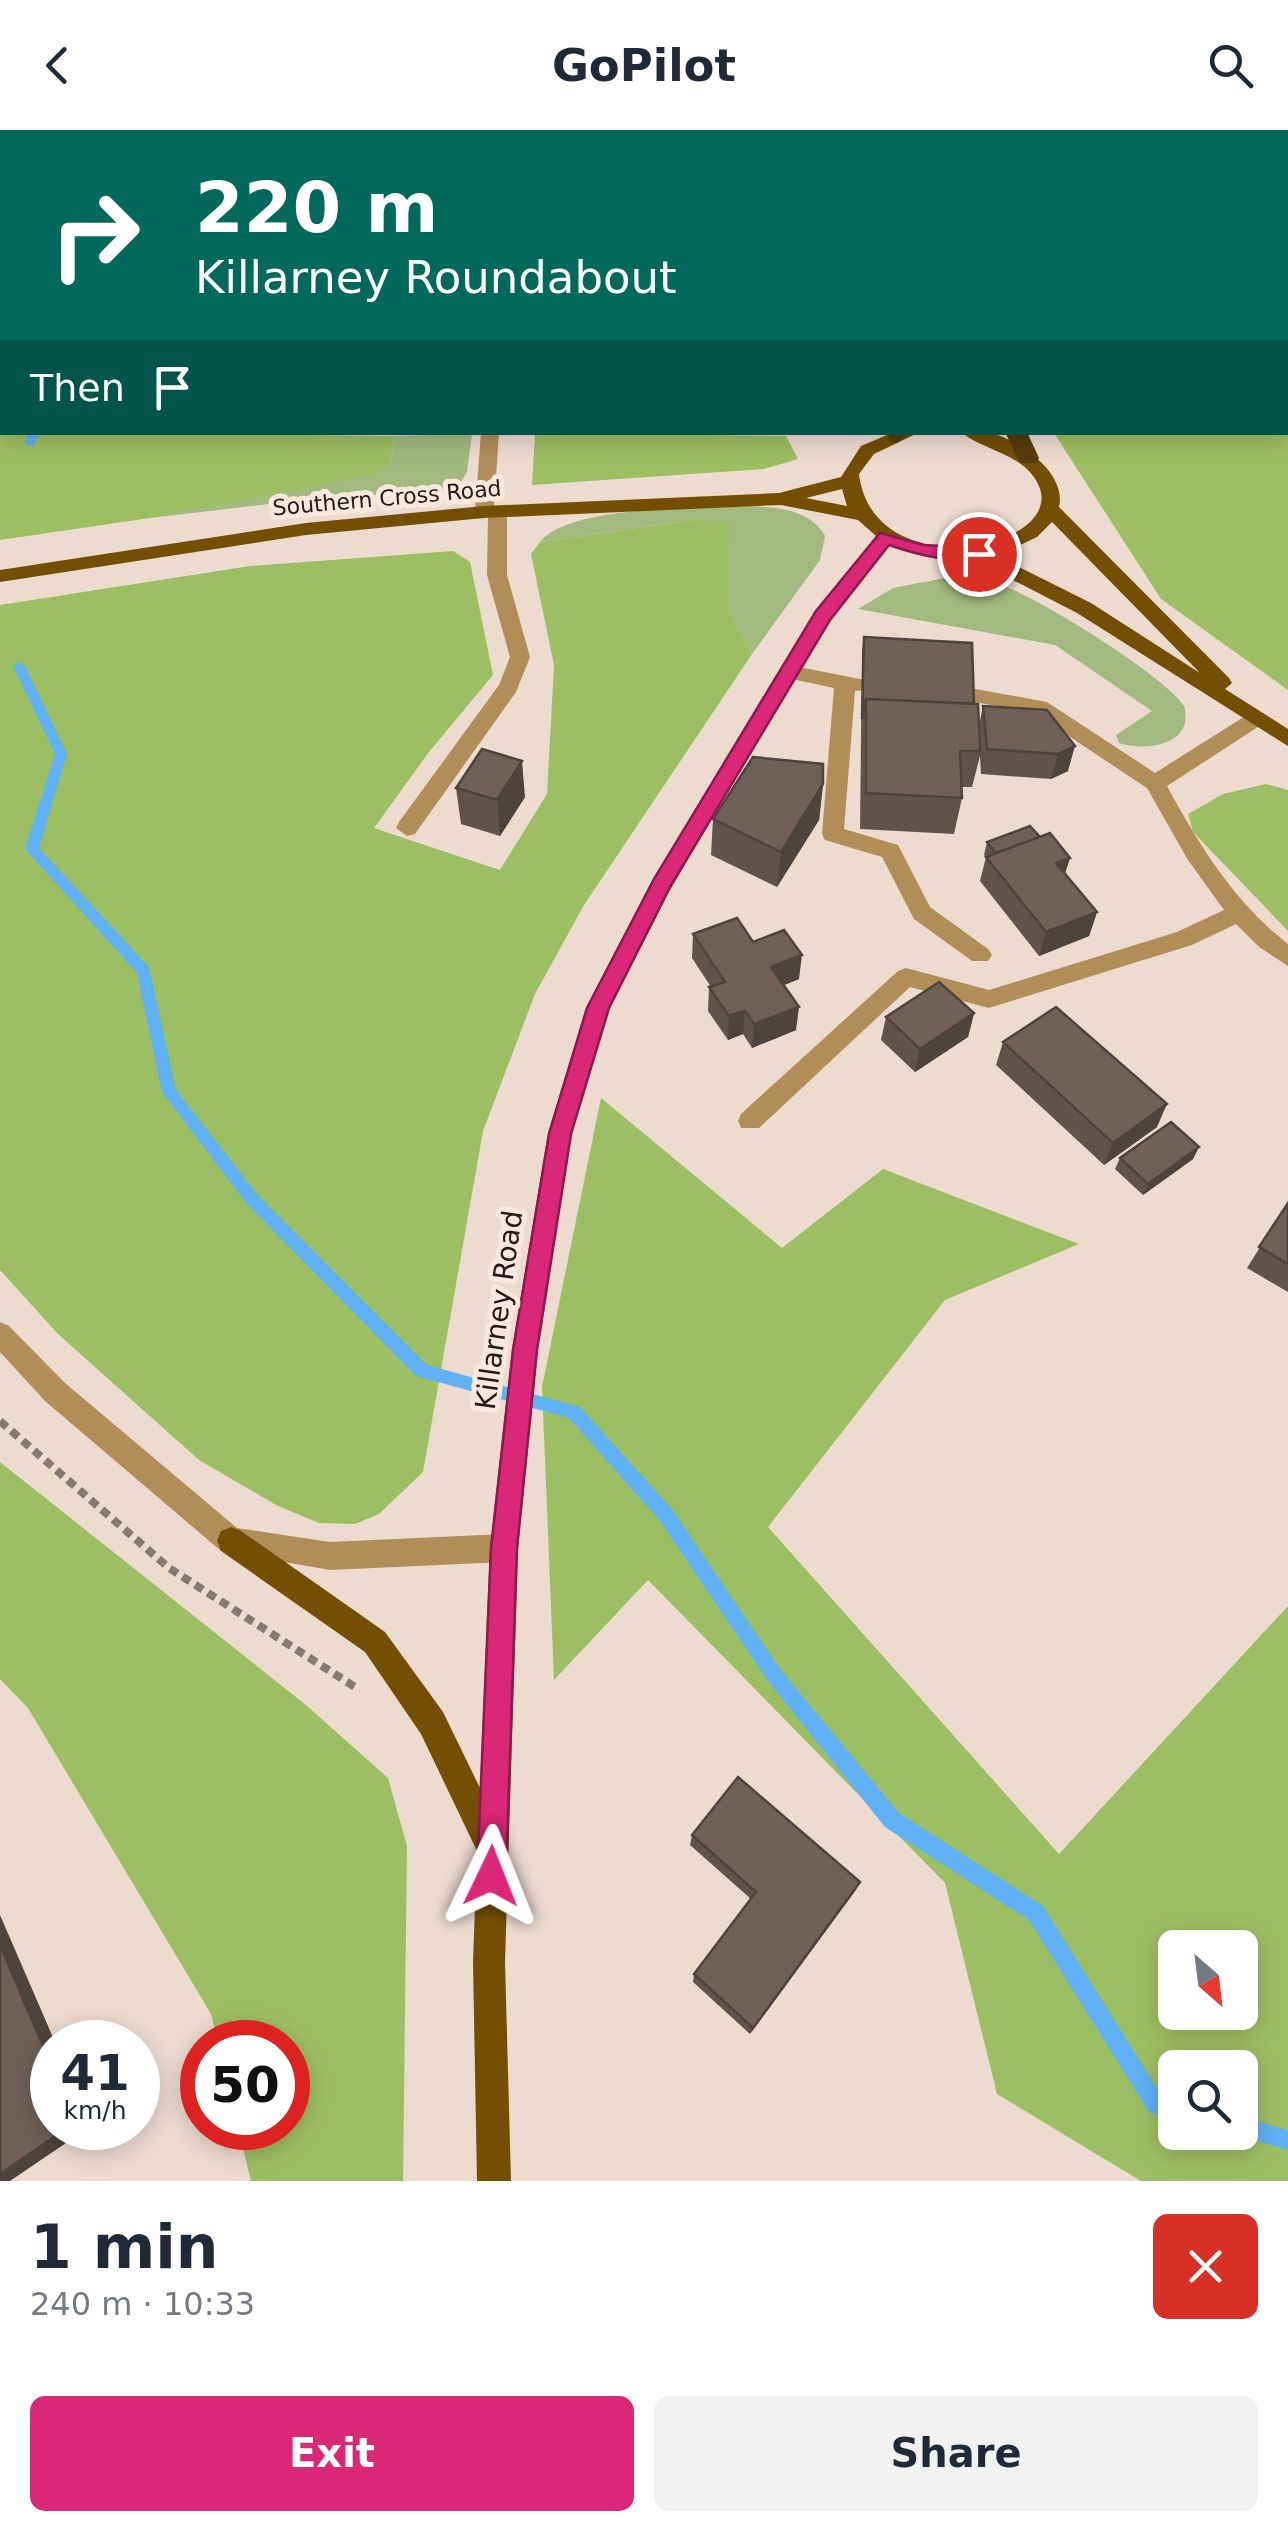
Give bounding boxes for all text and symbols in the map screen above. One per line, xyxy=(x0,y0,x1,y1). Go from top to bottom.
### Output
icon: back xyxy=(30,38,85,93)
icon: search xyxy=(1203,38,1258,93)
text: GoPilot xyxy=(552,39,736,92)
text: 220 m xyxy=(195,167,438,249)
icon: right xyxy=(30,170,160,300)
text: Killarney Roundabout xyxy=(195,251,677,304)
icon: arrive xyxy=(145,360,200,415)
text: Then xyxy=(30,366,125,410)
street label: Southern Cross Road xyxy=(272,476,502,520)
pin xyxy=(937,512,1022,597)
icon: arrive xyxy=(952,527,1007,582)
street label: Killarney Road xyxy=(469,1208,529,1412)
position arrow xyxy=(439,1824,543,1928)
north arrow xyxy=(1158,1930,1258,2030)
map controls xyxy=(1158,1930,1258,2150)
speed limit sign: 50 xyxy=(180,2020,310,2150)
text: 41 xyxy=(60,2044,130,2102)
button: search xyxy=(1158,2050,1258,2150)
text: km/h xyxy=(63,2096,127,2125)
text: 1 min xyxy=(30,2212,218,2282)
button: close xyxy=(1153,2214,1258,2319)
text: 240 m · 10:33 xyxy=(30,2285,255,2323)
button: Exit xyxy=(30,2396,634,2511)
button: Share xyxy=(654,2396,1258,2511)

